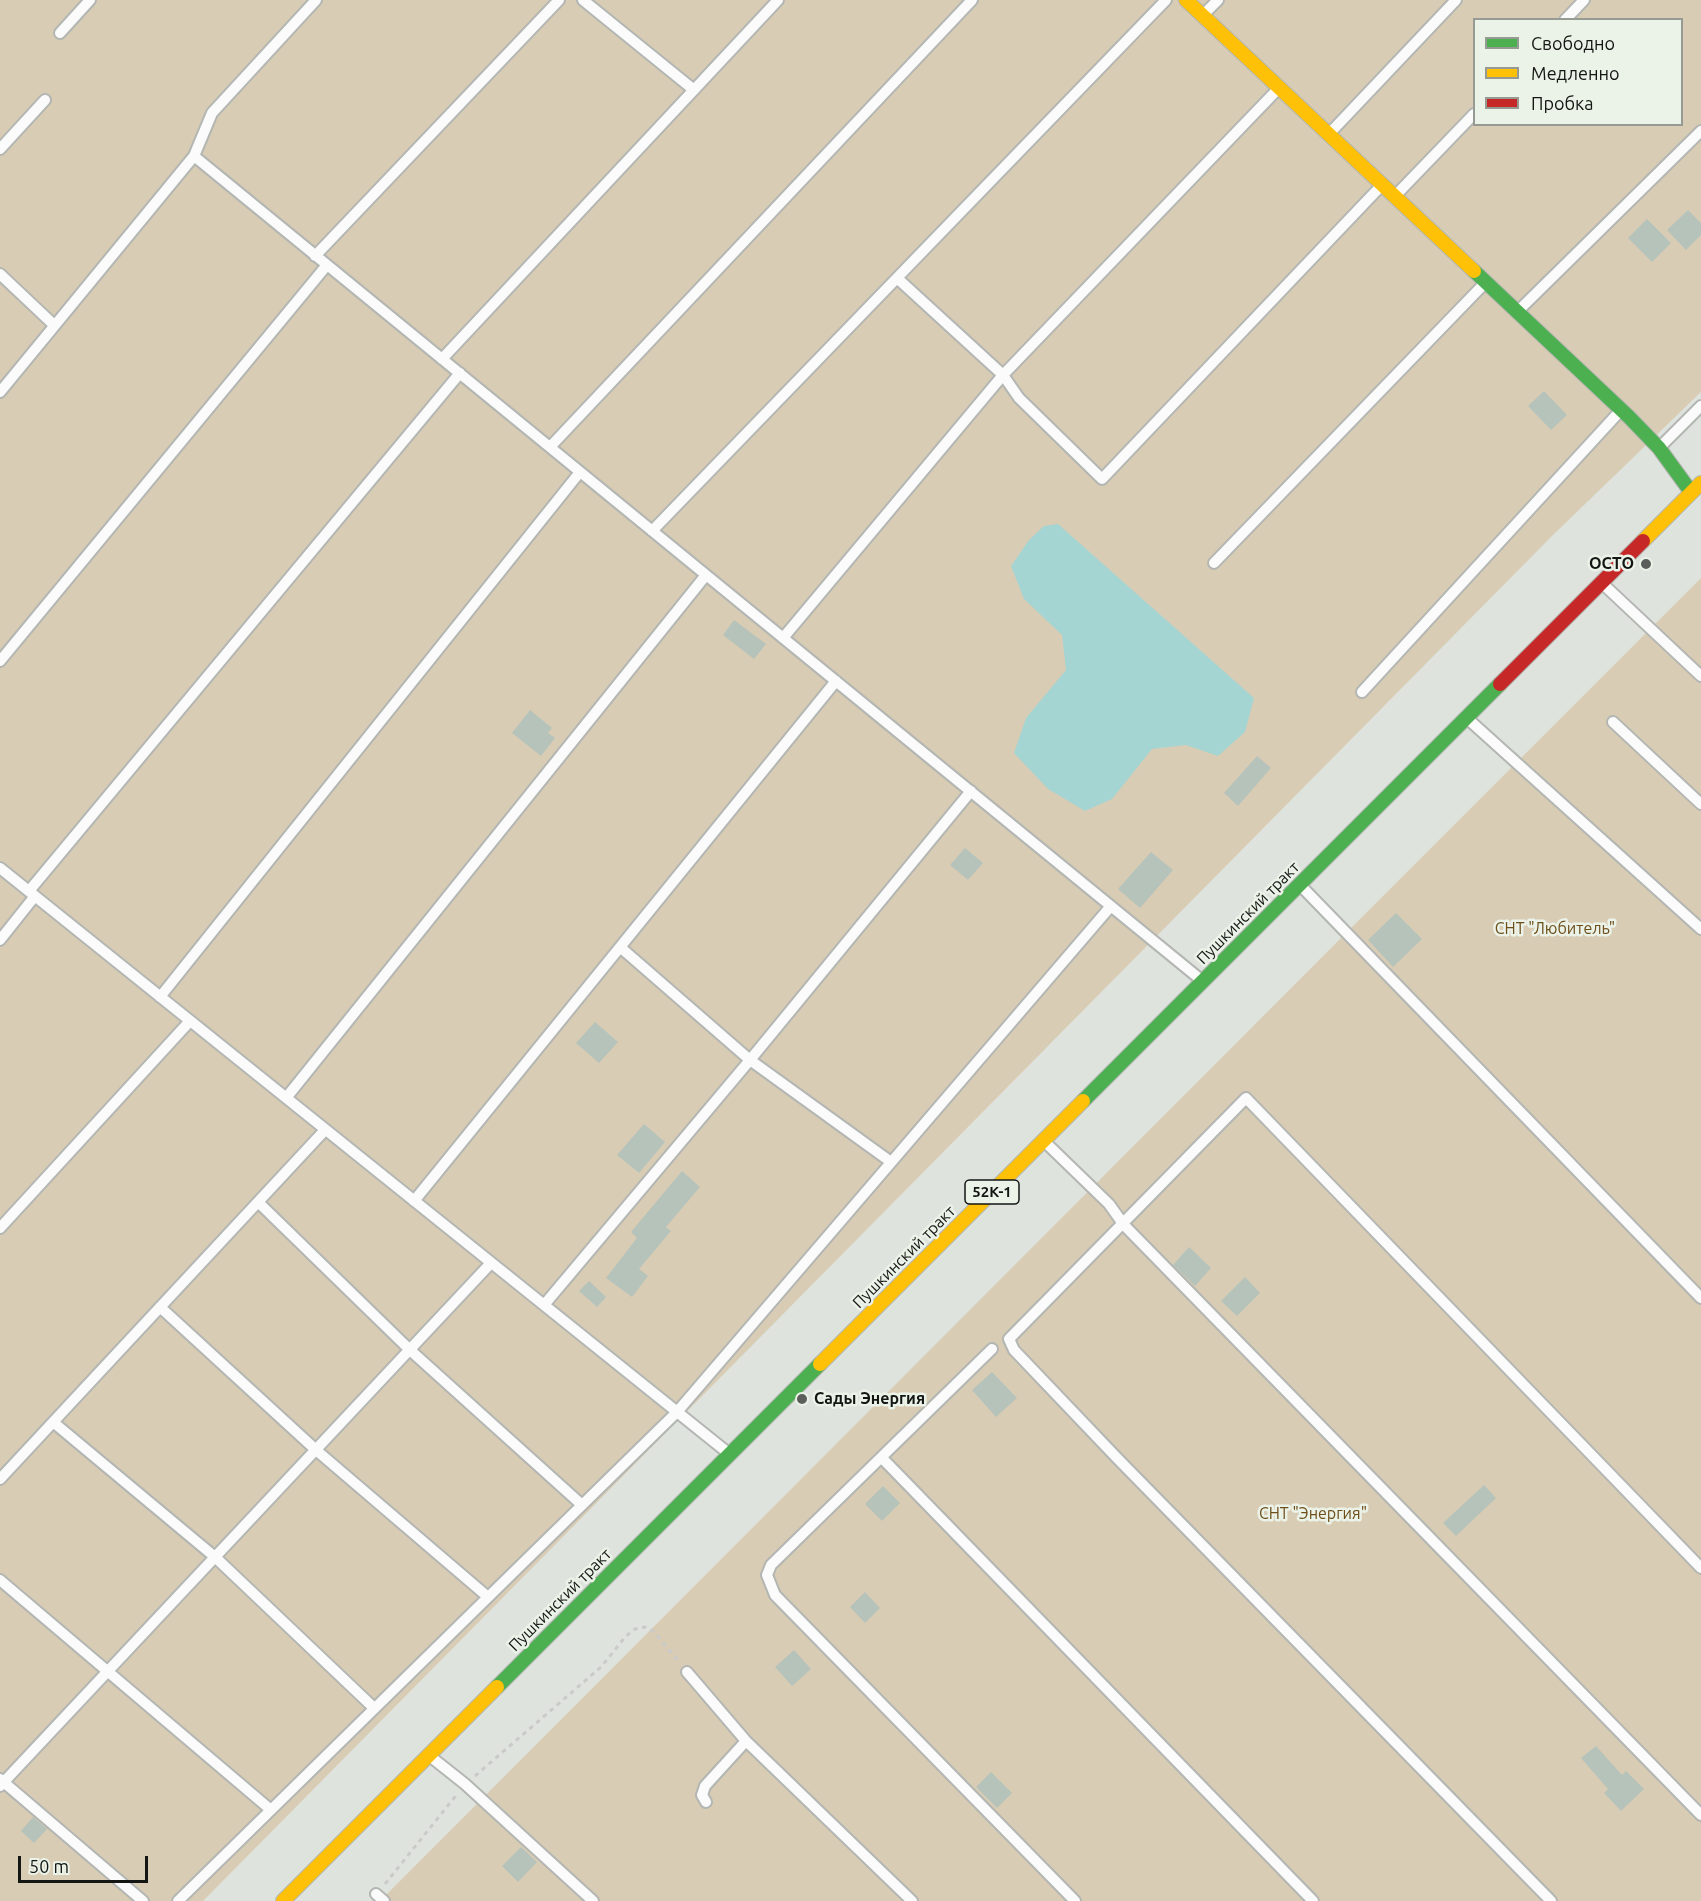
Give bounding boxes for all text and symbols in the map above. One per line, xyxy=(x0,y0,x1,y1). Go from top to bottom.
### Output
legend xyxy=(1473,18,1683,126)
text: Свободно xyxy=(1531,33,1615,53)
text: Медленно xyxy=(1531,63,1620,83)
text: Пробка xyxy=(1531,93,1594,113)
place label: ОСТО xyxy=(1589,554,1634,574)
marker: ОСТО xyxy=(1639,557,1653,571)
street label: Пушкинский тракт xyxy=(1193,858,1303,968)
park label: СНТ "Любитель" xyxy=(1495,919,1615,939)
road number: 52К-1 xyxy=(965,1180,1019,1204)
street label: Пушкинский тракт xyxy=(849,1202,959,1312)
place label: Сады Энергия xyxy=(814,1389,925,1409)
marker: Сады Энергия xyxy=(795,1392,809,1406)
park label: СНТ "Энергия" xyxy=(1259,1504,1367,1524)
street label: Пушкинский тракт xyxy=(505,1545,615,1655)
scale bar xyxy=(21,1844,152,1882)
text: 50 m xyxy=(29,1856,69,1876)

